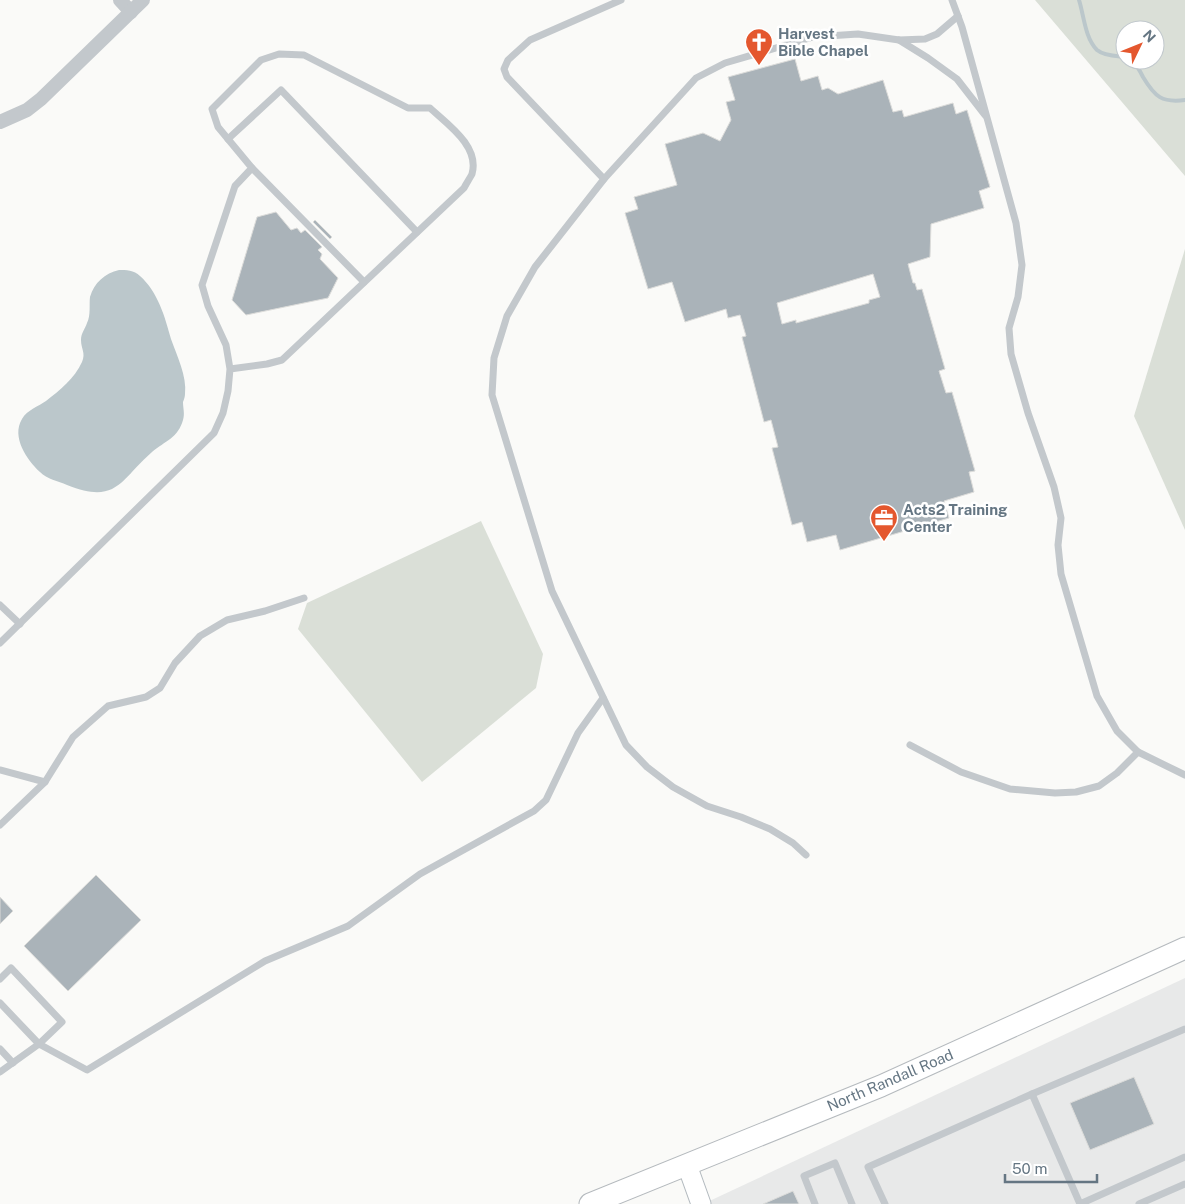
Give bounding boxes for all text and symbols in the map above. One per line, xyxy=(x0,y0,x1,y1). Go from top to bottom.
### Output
north arrow xyxy=(1115,20,1165,70)
place label: Harvest Bible Chapel xyxy=(778,25,869,59)
church icon: Harvest Bible Chapel xyxy=(744,27,774,66)
text: N xyxy=(1140,27,1159,46)
place label: Acts2 Training Center xyxy=(903,501,1008,535)
office icon: Acts2 Training Center xyxy=(869,503,899,542)
street label: North Randall Road xyxy=(824,1046,956,1114)
scale bar xyxy=(1005,1152,1098,1184)
text: 50 m xyxy=(1012,1160,1047,1177)

